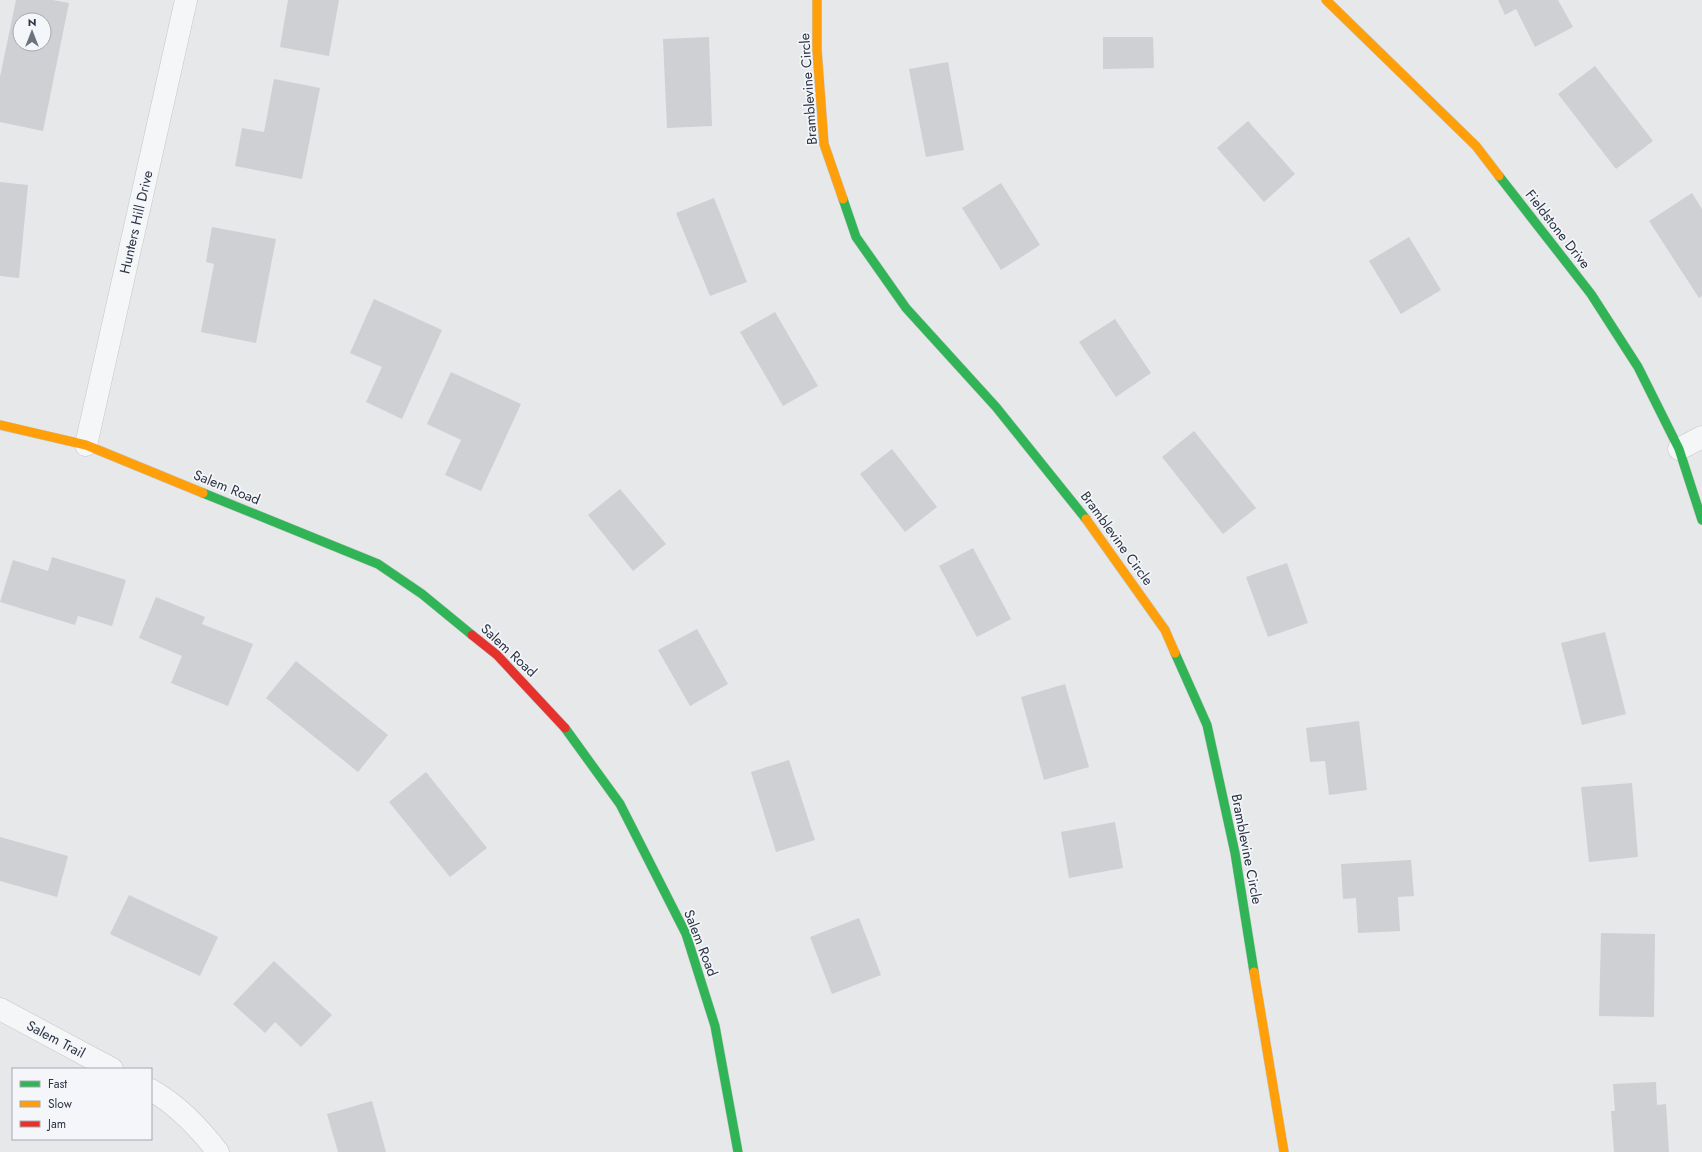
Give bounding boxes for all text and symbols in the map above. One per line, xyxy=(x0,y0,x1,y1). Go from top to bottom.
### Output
north arrow xyxy=(12,12,52,52)
text: N xyxy=(28,14,36,30)
street label: Bramblevine Circle xyxy=(794,32,822,146)
street label: Hunters Hill Drive xyxy=(114,168,158,276)
street label: Fieldstone Drive xyxy=(1521,185,1595,273)
street label: Salem Road xyxy=(191,465,263,509)
street label: Bramblevine Circle xyxy=(1076,487,1158,589)
street label: Salem Road xyxy=(477,619,541,681)
street label: Bramblevine Circle xyxy=(1226,792,1268,906)
street label: Salem Road xyxy=(679,907,723,979)
street label: Salem Trail xyxy=(23,1015,89,1063)
legend xyxy=(12,1068,152,1140)
text: Fast xyxy=(48,1075,67,1093)
text: Slow xyxy=(48,1095,73,1113)
text: Jam xyxy=(46,1115,66,1133)

